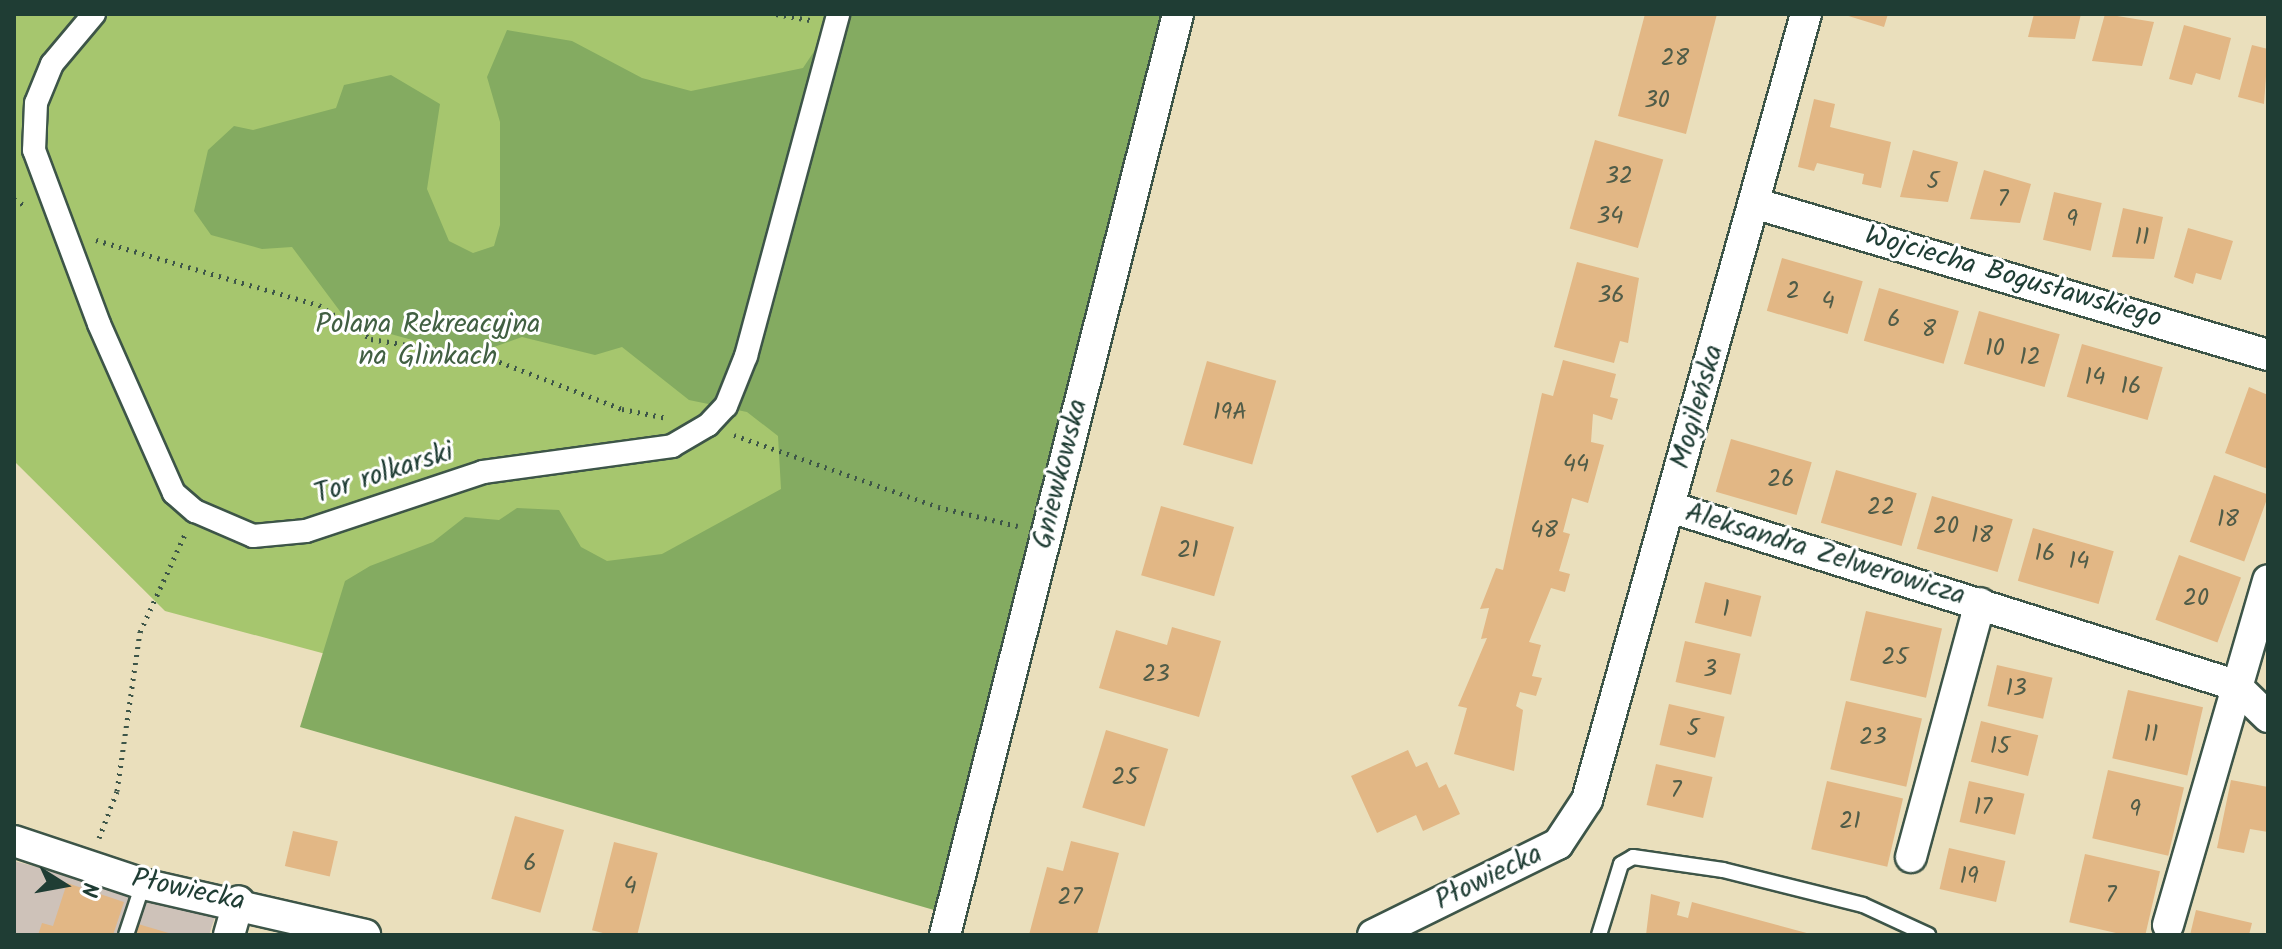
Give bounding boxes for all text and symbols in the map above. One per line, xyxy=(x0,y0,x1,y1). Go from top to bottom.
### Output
house number: 28 xyxy=(1661,45,1689,73)
house number: 30 xyxy=(1644,87,1670,115)
house number: 32 xyxy=(1605,163,1633,191)
house number: 5 xyxy=(1927,168,1939,196)
house number: 7 xyxy=(1997,186,2009,214)
house number: 34 xyxy=(1597,203,1623,231)
house number: 9 xyxy=(2066,206,2078,234)
street label: Wojciecha Bogusławskiego xyxy=(1861,220,2165,336)
house number: 11 xyxy=(2134,224,2150,252)
house number: 2 xyxy=(1786,278,1800,306)
house number: 36 xyxy=(1597,282,1625,310)
house number: 4 xyxy=(1821,288,1835,316)
house number: 6 xyxy=(1887,306,1901,334)
park label: Polana Rekreacyjna na Glinkach xyxy=(315,308,541,374)
house number: 8 xyxy=(1922,316,1936,344)
house number: 10 xyxy=(1985,335,2005,363)
street label: Mogileńska xyxy=(1664,341,1732,473)
house number: 12 xyxy=(2019,344,2041,372)
house number: 14 xyxy=(2085,364,2105,392)
house number: 16 xyxy=(2121,373,2141,401)
street label: Gniewkowska xyxy=(1026,396,1096,552)
house number: 19A xyxy=(1213,399,1247,427)
street label: Tor rolkarski xyxy=(310,436,458,512)
house number: 44 xyxy=(1563,451,1589,479)
house number: 26 xyxy=(1767,466,1795,494)
house number: 22 xyxy=(1867,494,1895,522)
street label: Aleksandra Zelwerowicza xyxy=(1681,496,1969,614)
house number: 18 xyxy=(2217,506,2239,534)
house number: 20 xyxy=(1933,513,1959,541)
house number: 48 xyxy=(1530,517,1558,545)
house number: 18 xyxy=(1971,522,1993,550)
house number: 21 xyxy=(1177,537,1199,565)
house number: 16 xyxy=(2035,540,2055,568)
house number: 14 xyxy=(2069,548,2089,576)
house number: 20 xyxy=(2183,585,2209,613)
house number: 1 xyxy=(1722,596,1730,624)
house number: 25 xyxy=(1882,644,1908,672)
house number: 3 xyxy=(1703,656,1717,684)
house number: 23 xyxy=(1142,661,1170,689)
house number: 13 xyxy=(2005,675,2027,703)
house number: 5 xyxy=(1687,715,1699,743)
house number: 11 xyxy=(2143,721,2159,749)
house number: 23 xyxy=(1859,724,1887,752)
house number: 15 xyxy=(1990,733,2010,761)
house number: 25 xyxy=(1112,764,1138,792)
house number: 7 xyxy=(1670,777,1682,805)
house number: 17 xyxy=(1974,794,1992,822)
house number: 9 xyxy=(2129,796,2141,824)
house number: 21 xyxy=(1839,808,1861,836)
street label: Płowiecka xyxy=(1430,838,1548,918)
north arrow xyxy=(24,845,104,925)
house number: 6 xyxy=(523,850,537,878)
street label: Płowiecka xyxy=(128,863,248,919)
house number: 19 xyxy=(1959,863,1979,891)
house number: 4 xyxy=(623,873,637,901)
text: N xyxy=(70,880,107,900)
house number: 7 xyxy=(2105,882,2117,910)
house number: 27 xyxy=(1057,884,1083,912)

